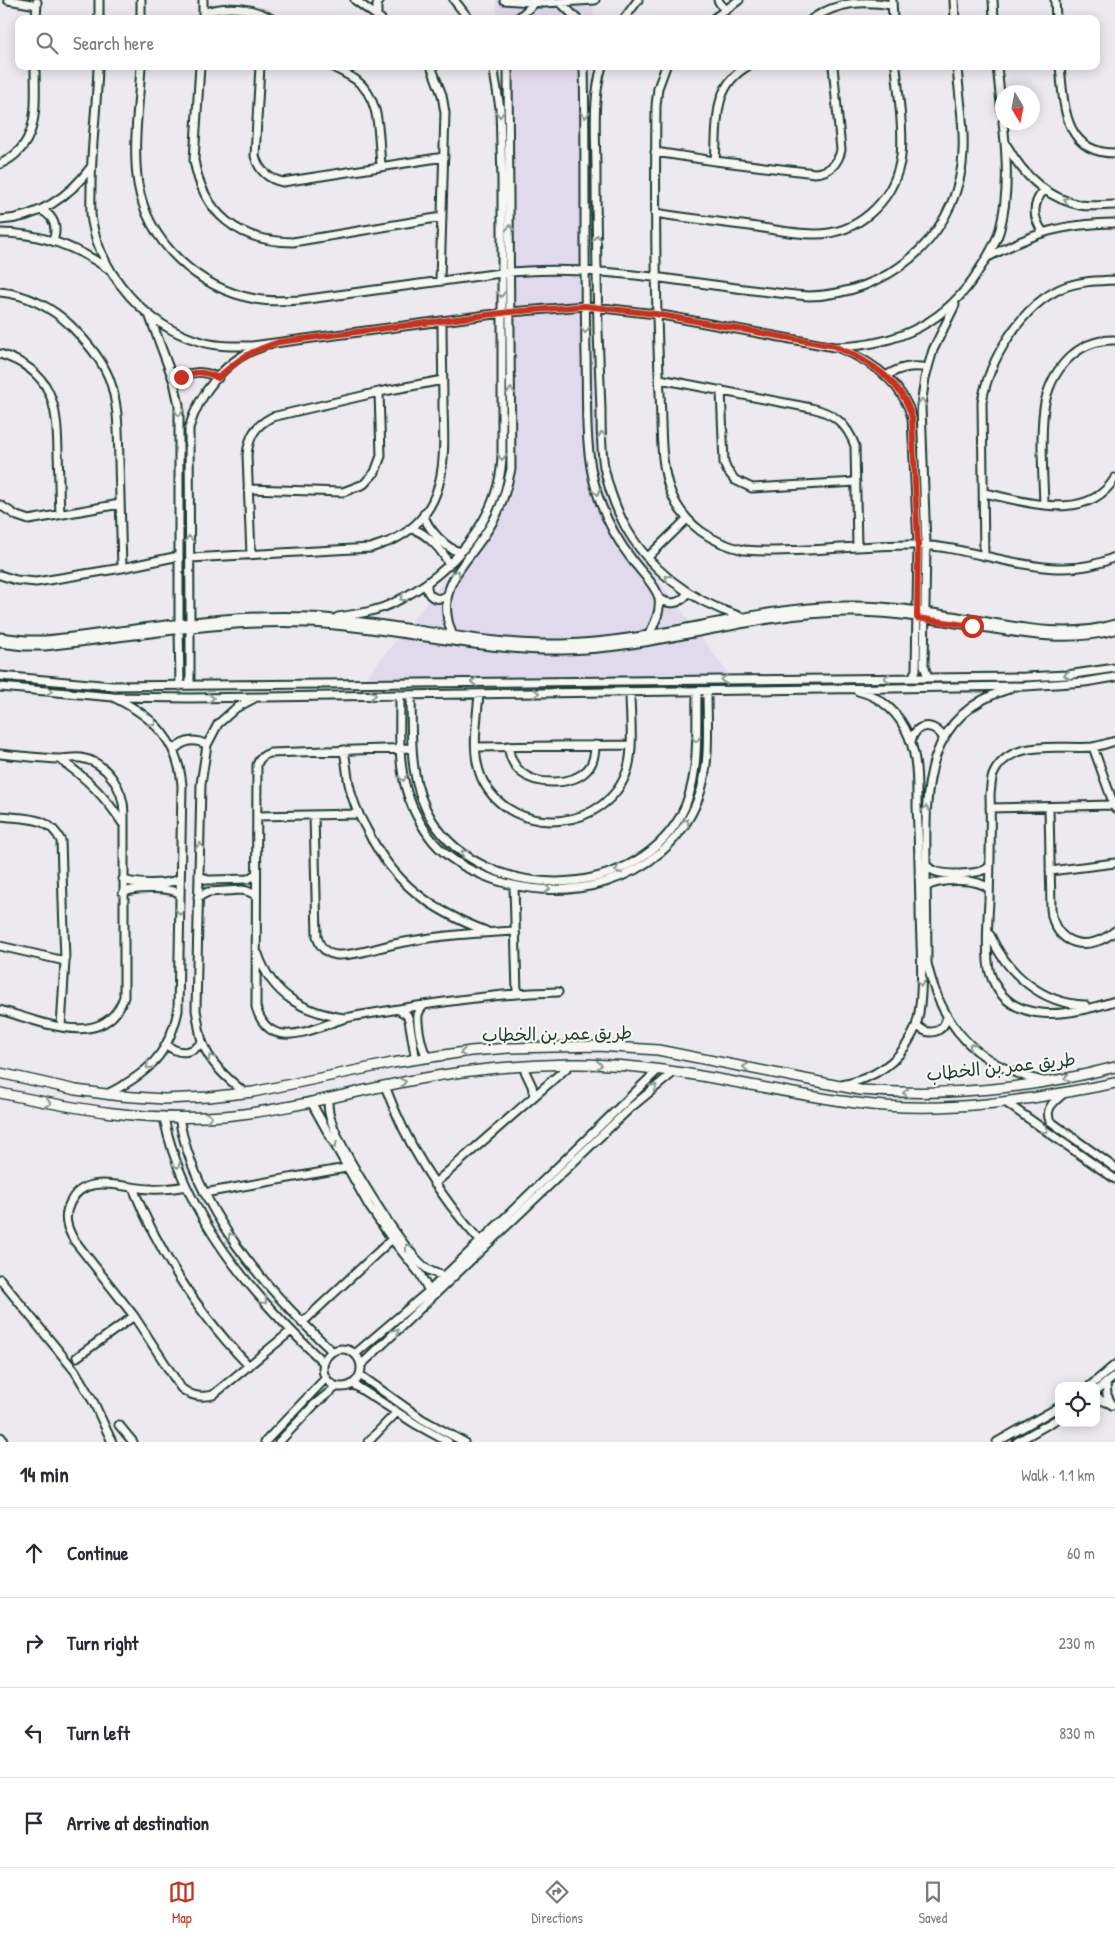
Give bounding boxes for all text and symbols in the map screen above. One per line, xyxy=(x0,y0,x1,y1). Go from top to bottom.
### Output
search box xyxy=(15,15,1100,70)
icon: search xyxy=(33,29,61,57)
text: Search here xyxy=(73,30,154,56)
north arrow xyxy=(995,85,1040,130)
one-way arrow xyxy=(495,111,506,119)
one-way arrow xyxy=(580,112,590,119)
one-way arrow xyxy=(1063,196,1072,206)
one-way arrow xyxy=(505,224,515,232)
one-way arrow xyxy=(591,234,602,242)
one-way arrow xyxy=(496,291,506,299)
one-way arrow xyxy=(580,326,591,334)
route end xyxy=(170,366,193,389)
one-way arrow xyxy=(506,387,516,394)
one-way arrow xyxy=(916,398,927,406)
one-way arrow xyxy=(174,410,184,417)
one-way arrow xyxy=(596,431,607,439)
one-way arrow xyxy=(497,453,507,461)
one-way arrow xyxy=(591,487,602,496)
one-way arrow xyxy=(184,534,195,542)
one-way arrow xyxy=(450,570,460,579)
one-way arrow xyxy=(665,574,674,583)
one-way arrow xyxy=(400,591,409,601)
route start xyxy=(961,615,984,638)
one-way arrow xyxy=(1062,669,1070,680)
one-way arrow xyxy=(883,673,890,683)
one-way arrow xyxy=(720,675,728,685)
one-way arrow xyxy=(470,677,478,688)
one-way arrow xyxy=(45,686,53,697)
one-way arrow xyxy=(532,688,540,698)
one-way arrow xyxy=(370,690,378,700)
one-way arrow xyxy=(208,693,215,703)
one-way arrow xyxy=(147,717,156,726)
one-way arrow xyxy=(691,736,701,744)
one-way arrow xyxy=(397,774,408,783)
one-way arrow xyxy=(921,805,932,813)
one-way arrow xyxy=(679,819,689,828)
one-way arrow xyxy=(195,842,205,850)
one-way arrow xyxy=(461,851,470,859)
one-way arrow xyxy=(615,864,623,874)
one-way arrow xyxy=(543,884,551,894)
one-way arrow xyxy=(175,909,185,917)
one-way arrow xyxy=(916,979,926,987)
street label: طريق عمر بن الخطاب xyxy=(482,1020,632,1047)
one-way arrow xyxy=(968,1043,977,1052)
street label: طريق عمر بن الخطاب xyxy=(925,1046,1077,1087)
one-way arrow xyxy=(459,1047,467,1057)
one-way arrow xyxy=(208,1054,218,1063)
one-way arrow xyxy=(146,1060,155,1069)
one-way arrow xyxy=(596,1060,604,1070)
one-way arrow xyxy=(741,1063,750,1073)
one-way arrow xyxy=(1063,1072,1072,1082)
one-way arrow xyxy=(399,1077,408,1088)
one-way arrow xyxy=(648,1085,657,1093)
one-way arrow xyxy=(902,1087,910,1098)
one-way arrow xyxy=(43,1097,52,1108)
one-way arrow xyxy=(205,1111,213,1122)
one-way arrow xyxy=(1040,1124,1049,1133)
one-way arrow xyxy=(328,1139,338,1148)
one-way arrow xyxy=(171,1160,181,1169)
one-way arrow xyxy=(228,1232,237,1242)
one-way arrow xyxy=(405,1243,414,1253)
one-way arrow xyxy=(259,1296,268,1305)
one-way arrow xyxy=(391,1329,400,1338)
map controls xyxy=(1055,1382,1100,1427)
button: locate xyxy=(1055,1382,1100,1427)
text: 14 min xyxy=(20,1460,69,1489)
text: Walk · 1.1 km xyxy=(1021,1464,1095,1486)
icon: ahead xyxy=(20,1539,48,1567)
text: Continue xyxy=(67,1540,128,1566)
text: 60 m xyxy=(1067,1542,1095,1564)
icon: right xyxy=(20,1629,48,1657)
text: Turn right xyxy=(67,1630,138,1656)
text: 230 m xyxy=(1059,1632,1095,1654)
icon: left xyxy=(20,1719,48,1747)
text: Turn left xyxy=(67,1720,130,1746)
text: 830 m xyxy=(1059,1722,1095,1744)
icon: arrive xyxy=(20,1809,48,1837)
text: Arrive at destination xyxy=(67,1810,209,1836)
tab: Map xyxy=(168,1878,196,1927)
tab: Directions xyxy=(531,1878,583,1927)
tab: Saved xyxy=(919,1878,947,1927)

